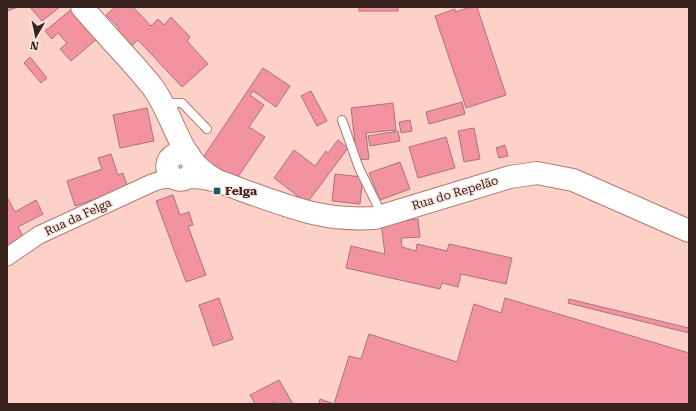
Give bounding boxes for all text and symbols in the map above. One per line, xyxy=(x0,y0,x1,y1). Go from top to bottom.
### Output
north arrow xyxy=(16,16,56,56)
text: N xyxy=(29,38,40,52)
street label: Rua do Repelão xyxy=(410,173,500,213)
place label: Felga xyxy=(225,184,257,198)
marker: Felga xyxy=(212,186,222,196)
street label: Rua da Felga xyxy=(42,195,114,239)

